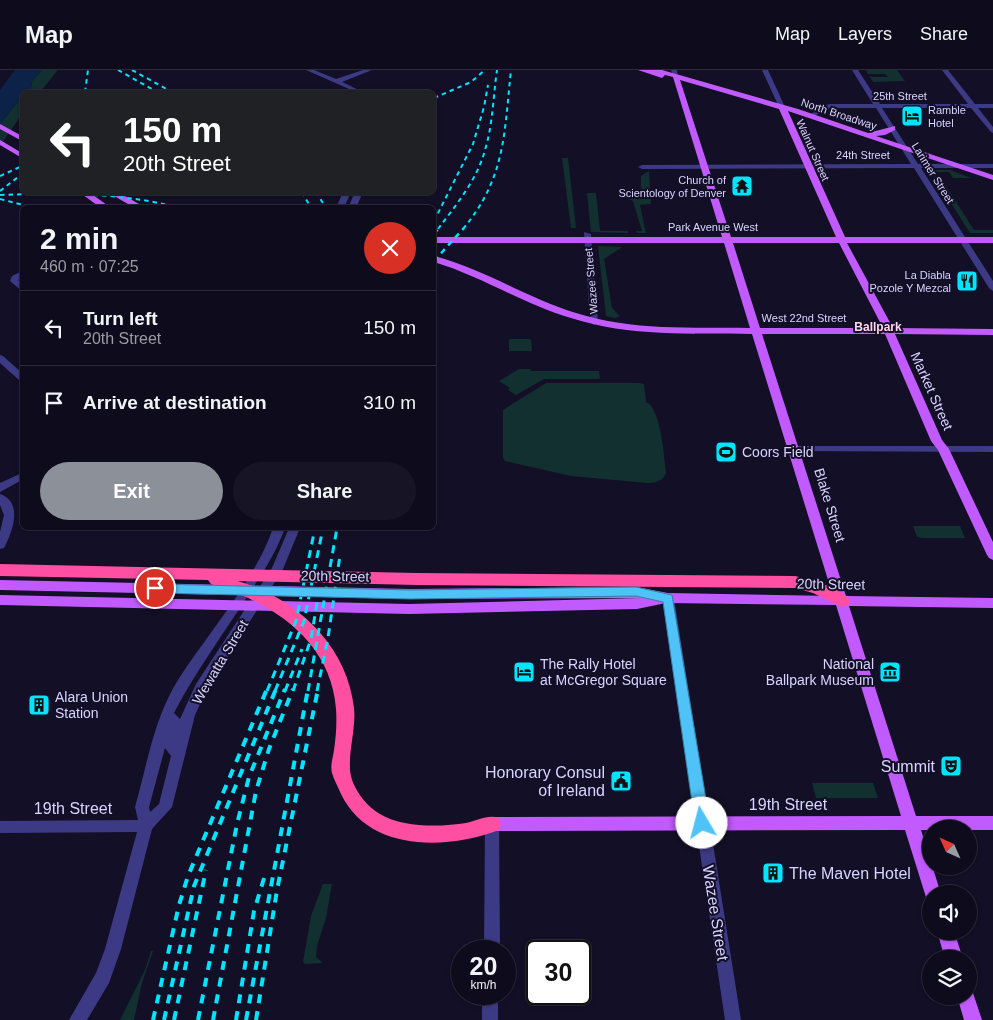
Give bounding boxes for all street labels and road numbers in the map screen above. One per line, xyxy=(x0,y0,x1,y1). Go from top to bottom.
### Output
street label: 25th Street xyxy=(873,90,927,102)
street label: North Broadway xyxy=(800,96,879,132)
street label: Walnut Street xyxy=(794,117,832,183)
street label: Larimer Street xyxy=(909,140,957,206)
street label: 24th Street xyxy=(836,149,890,161)
street label: Park Avenue West xyxy=(668,221,758,233)
street label: Wazee Street xyxy=(582,247,600,315)
street label: West 22nd Street xyxy=(762,312,846,324)
street label: Market Street xyxy=(908,349,956,433)
street label: Blake Street xyxy=(811,466,849,544)
street label: 20th Street xyxy=(301,567,369,585)
street label: 20th Street xyxy=(797,575,865,593)
street label: Wewatta Street xyxy=(189,617,251,707)
street label: 19th Street xyxy=(749,796,828,813)
street label: 19th Street xyxy=(34,800,113,817)
street label: Wazee Street xyxy=(700,864,732,963)

